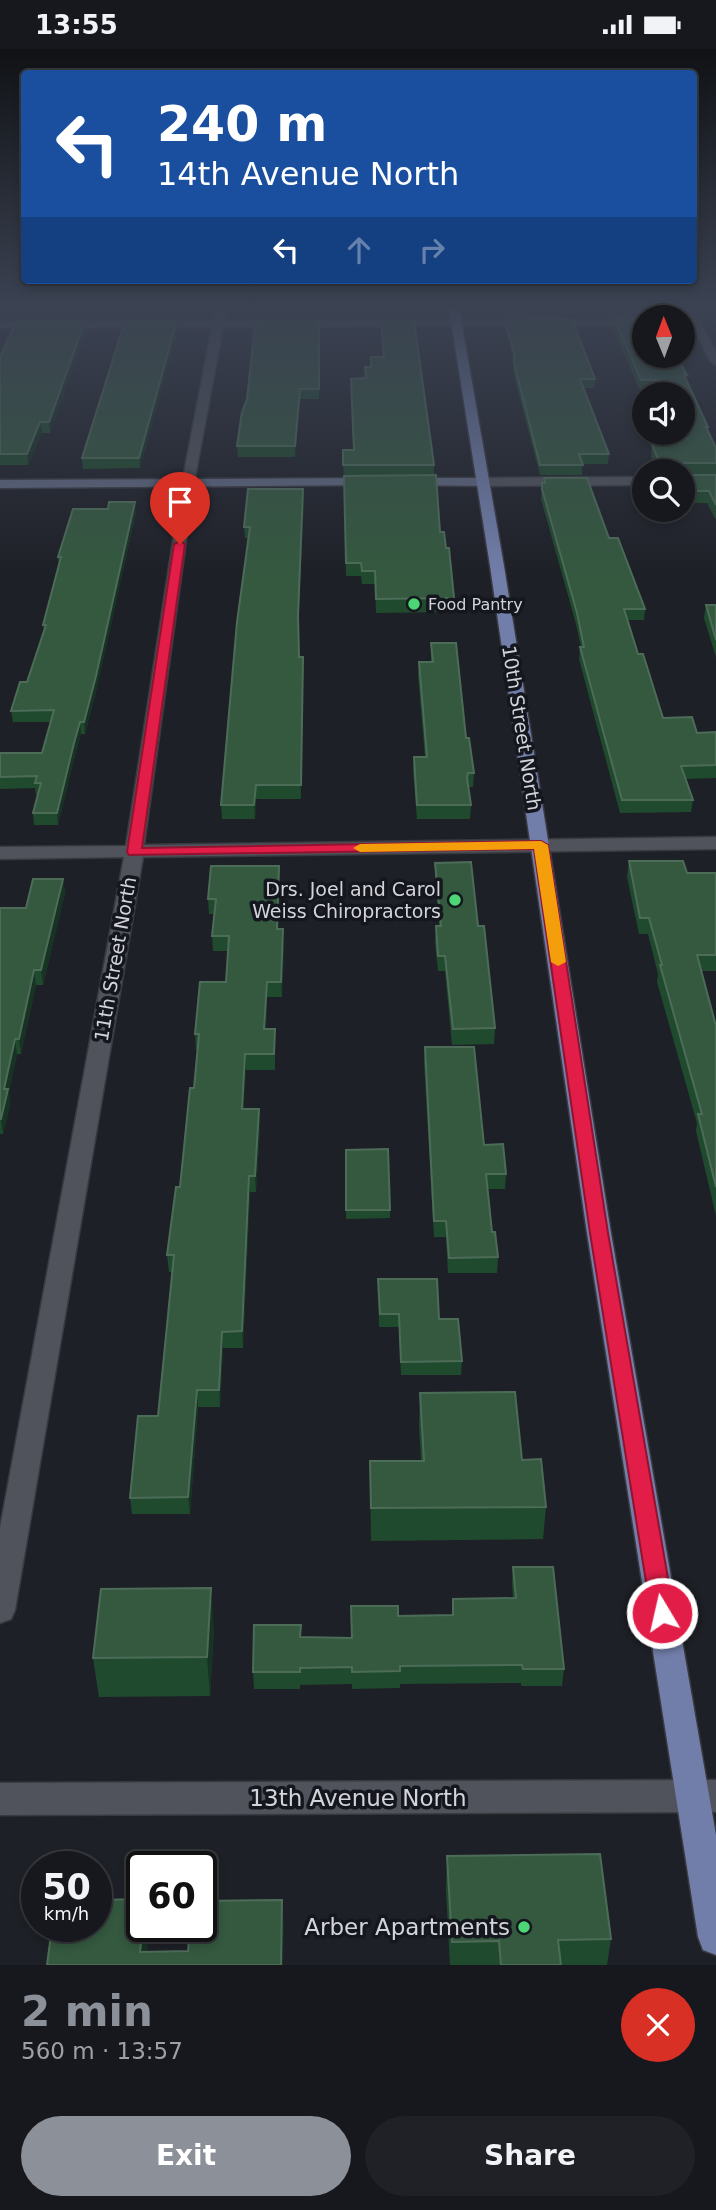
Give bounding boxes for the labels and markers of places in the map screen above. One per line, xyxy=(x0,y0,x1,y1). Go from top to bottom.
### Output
pin xyxy=(150,472,210,544)
place label: Food Pantry xyxy=(428,595,523,614)
marker: Food Pantry xyxy=(406,596,422,612)
place label: Drs. Joel and Carol Weiss Chiropractors xyxy=(252,878,441,922)
marker: Drs. Joel and Carol Weiss Chiropractors xyxy=(447,892,463,908)
place label: Arber Apartments xyxy=(304,1914,510,1940)
marker: Arber Apartments xyxy=(516,1919,532,1935)

